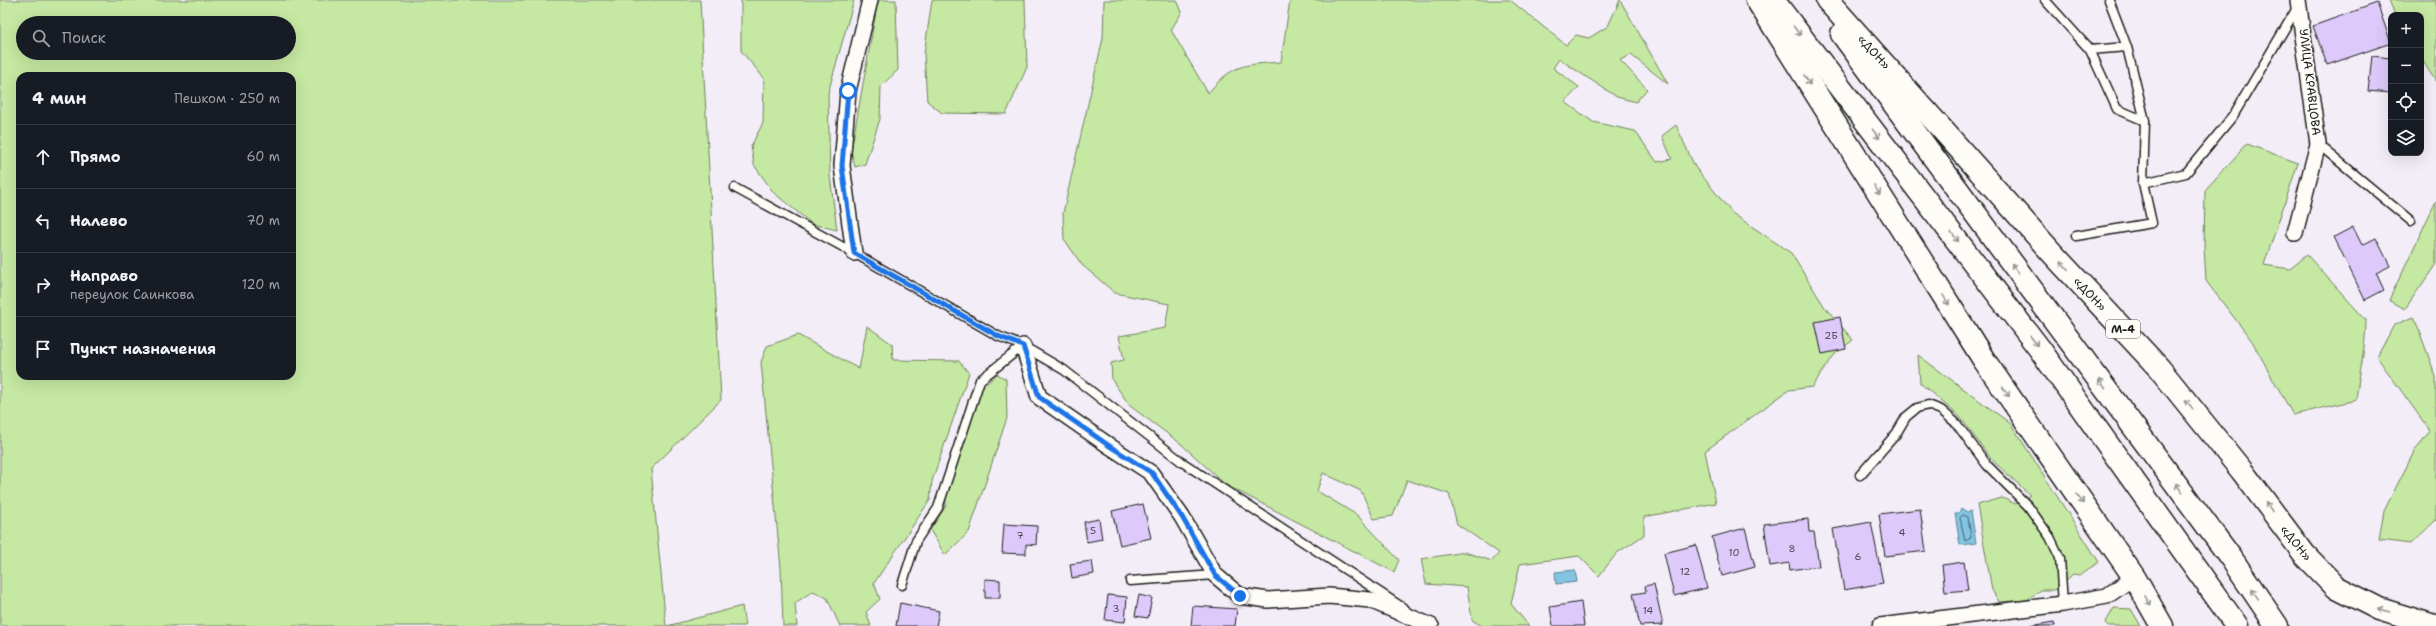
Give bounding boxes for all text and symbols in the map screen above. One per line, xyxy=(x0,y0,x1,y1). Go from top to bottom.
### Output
map controls xyxy=(2388,12,2424,156)
button: + xyxy=(2388,12,2424,48)
search box xyxy=(16,16,296,60)
one-way arrow xyxy=(1793,25,1801,36)
icon: search xyxy=(30,27,52,49)
text: Поиск xyxy=(62,28,106,48)
street label: УЛИЦА КРАВЦОВА xyxy=(2296,28,2325,137)
street label: «ДОН» xyxy=(1854,31,1894,73)
button: − xyxy=(2388,48,2424,84)
one-way arrow xyxy=(1804,74,1812,86)
route start xyxy=(839,82,857,100)
button: locate xyxy=(2388,84,2424,120)
text: 4 мин xyxy=(32,87,87,109)
text: Пешком · 250 m xyxy=(174,90,280,107)
button: layers xyxy=(2388,120,2424,156)
one-way arrow xyxy=(1872,129,1880,140)
icon: ahead xyxy=(32,146,54,168)
text: Прямо xyxy=(70,147,120,167)
text: 60 m xyxy=(247,148,280,165)
one-way arrow xyxy=(1873,184,1881,195)
icon: left xyxy=(32,210,54,232)
text: Налево xyxy=(70,211,128,231)
text: 70 m xyxy=(246,212,280,229)
one-way arrow xyxy=(1951,232,1959,243)
one-way arrow xyxy=(2060,261,2069,271)
one-way arrow xyxy=(2011,263,2019,274)
text: Направо xyxy=(70,266,138,286)
street label: «ДОН» xyxy=(2070,273,2110,315)
icon: right xyxy=(32,274,54,296)
text: 120 m xyxy=(242,276,280,293)
text: переулок Саинкова xyxy=(70,286,194,303)
one-way arrow xyxy=(1942,294,1950,305)
road number: М-4 xyxy=(2106,320,2140,338)
house number: 2Б xyxy=(1824,329,1838,342)
one-way arrow xyxy=(2030,335,2038,346)
icon: arrive xyxy=(32,338,54,360)
text: Пункт назначения xyxy=(70,339,216,359)
one-way arrow xyxy=(2097,378,2106,389)
one-way arrow xyxy=(2002,386,2010,397)
one-way arrow xyxy=(2184,399,2193,410)
one-way arrow xyxy=(2175,483,2183,494)
one-way arrow xyxy=(2076,493,2084,504)
one-way arrow xyxy=(2265,501,2273,512)
street label: «ДОН» xyxy=(2277,522,2315,565)
house number: 5 xyxy=(1090,524,1096,537)
house number: 4 xyxy=(1899,526,1906,539)
house number: 7 xyxy=(1017,529,1024,542)
house number: 8 xyxy=(1789,542,1796,555)
house number: 10 xyxy=(1729,546,1739,559)
house number: 6 xyxy=(1855,550,1862,563)
house number: 12 xyxy=(1680,565,1690,578)
route end xyxy=(1231,587,1249,605)
one-way arrow xyxy=(2251,588,2259,599)
one-way arrow xyxy=(2144,595,2152,607)
house number: 3 xyxy=(1113,602,1120,615)
house number: 14 xyxy=(1643,604,1653,617)
one-way arrow xyxy=(2377,606,2390,613)

